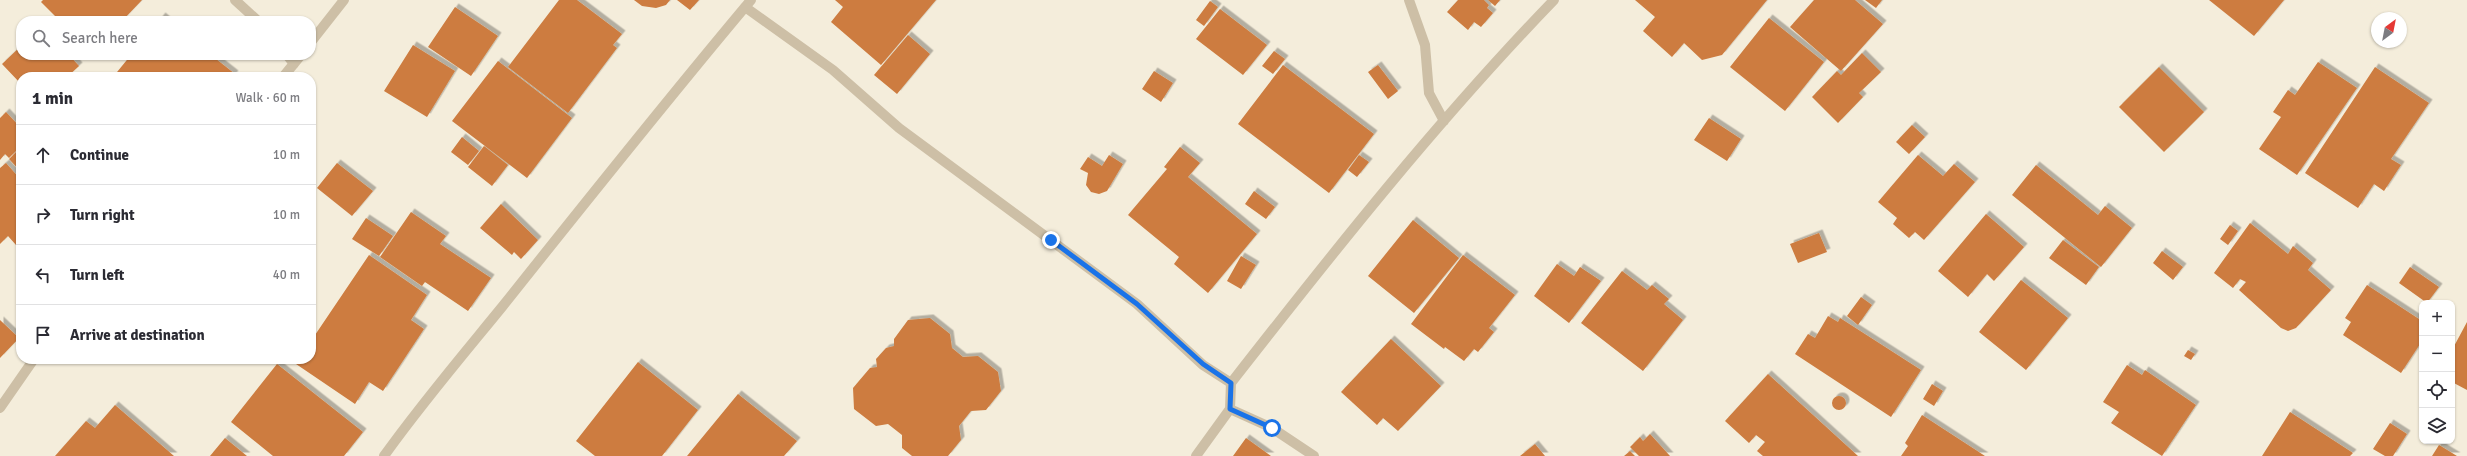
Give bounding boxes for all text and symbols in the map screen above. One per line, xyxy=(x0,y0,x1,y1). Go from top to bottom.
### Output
north arrow xyxy=(2371,12,2407,48)
search box xyxy=(16,16,316,60)
icon: search xyxy=(30,27,52,49)
text: Search here xyxy=(62,29,138,47)
text: 1 min xyxy=(32,88,73,109)
text: Walk · 60 m xyxy=(236,90,300,106)
icon: ahead xyxy=(32,144,54,166)
text: Continue xyxy=(70,146,129,164)
text: 10 m xyxy=(273,147,300,163)
icon: right xyxy=(32,204,54,226)
text: Turn right xyxy=(70,206,135,224)
text: 10 m xyxy=(273,207,300,223)
route end xyxy=(1042,231,1060,249)
icon: left xyxy=(32,264,54,286)
text: Turn left xyxy=(70,266,124,284)
text: 40 m xyxy=(273,267,300,283)
map controls xyxy=(2419,300,2455,444)
button: + xyxy=(2419,300,2455,336)
icon: arrive xyxy=(32,324,54,346)
text: Arrive at destination xyxy=(70,326,205,344)
button: − xyxy=(2419,336,2455,372)
button: locate xyxy=(2419,372,2455,408)
button: layers xyxy=(2419,408,2455,444)
route start xyxy=(1263,419,1281,437)

